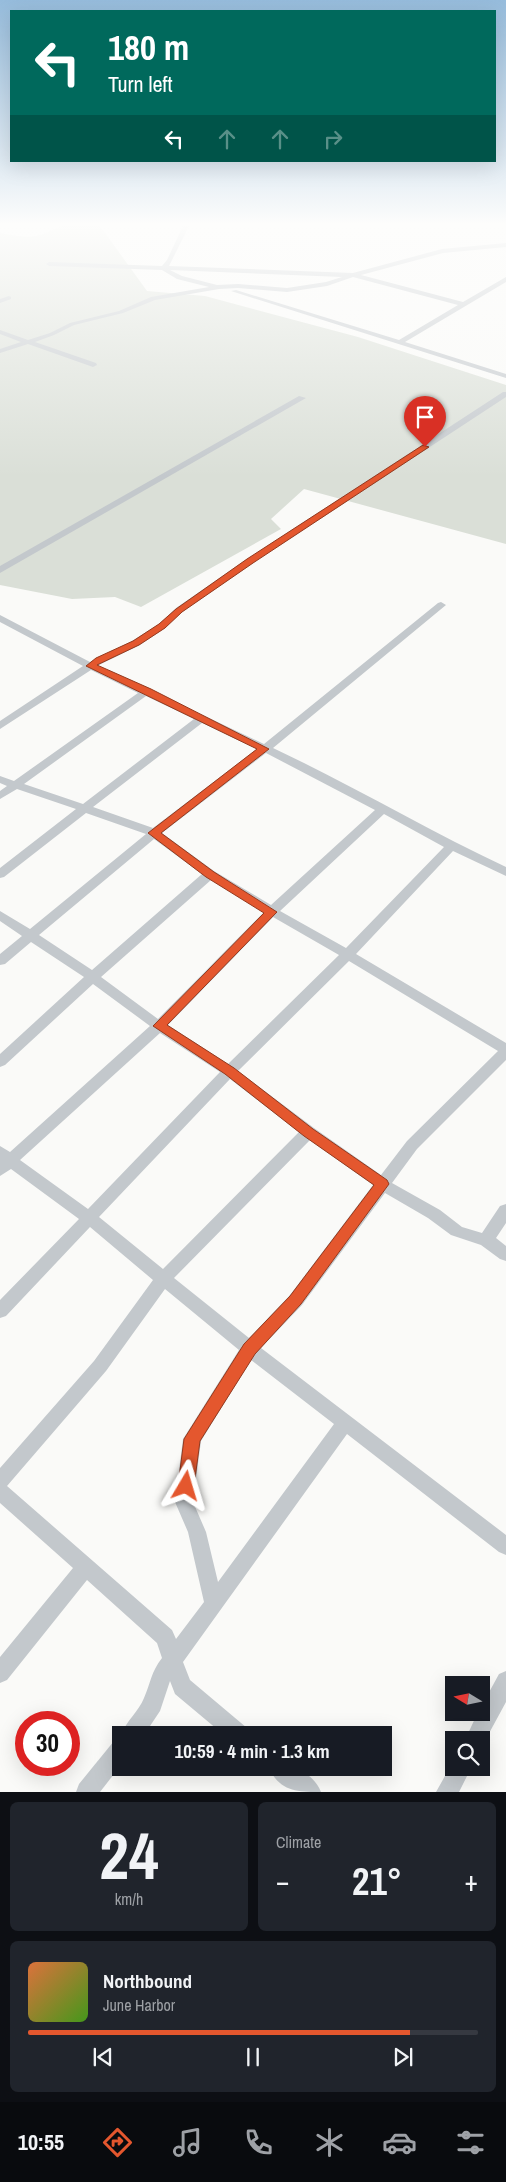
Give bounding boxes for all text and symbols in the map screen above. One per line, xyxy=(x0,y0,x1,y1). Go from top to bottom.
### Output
text: 180 m xyxy=(108,24,189,71)
icon: left xyxy=(25,30,90,95)
text: Turn left xyxy=(108,69,173,99)
icon: left xyxy=(160,125,188,153)
icon: ahead xyxy=(213,125,241,153)
icon: ahead xyxy=(266,125,294,153)
icon: right xyxy=(319,125,347,153)
pin xyxy=(404,396,446,447)
icon: arrive xyxy=(411,403,439,431)
position arrow xyxy=(159,1459,211,1511)
north arrow xyxy=(445,1676,490,1721)
map controls xyxy=(445,1676,490,1776)
speed limit sign: 30 xyxy=(15,1711,80,1776)
button: search xyxy=(445,1731,490,1776)
text: 10:59 · 4 min · 1.3 km xyxy=(174,1738,330,1764)
text: 24 xyxy=(99,1812,159,1899)
text: Climate xyxy=(276,1831,321,1853)
text: 21° xyxy=(352,1856,402,1907)
text: − xyxy=(276,1862,289,1900)
text: + xyxy=(465,1862,478,1900)
text: km/h xyxy=(115,1888,143,1910)
text: Northbound xyxy=(103,1968,192,1994)
text: June Harbor xyxy=(103,1994,175,2016)
icon: previous xyxy=(89,2043,117,2071)
icon: pause xyxy=(239,2043,267,2071)
icon: next xyxy=(389,2043,417,2071)
icon: directions xyxy=(100,2125,135,2160)
icon: music xyxy=(170,2125,205,2160)
icon: phone xyxy=(241,2125,276,2160)
icon: climate xyxy=(312,2125,347,2160)
icon: car xyxy=(382,2125,417,2160)
icon: filters xyxy=(453,2125,488,2160)
text: 10:55 xyxy=(18,2127,64,2157)

